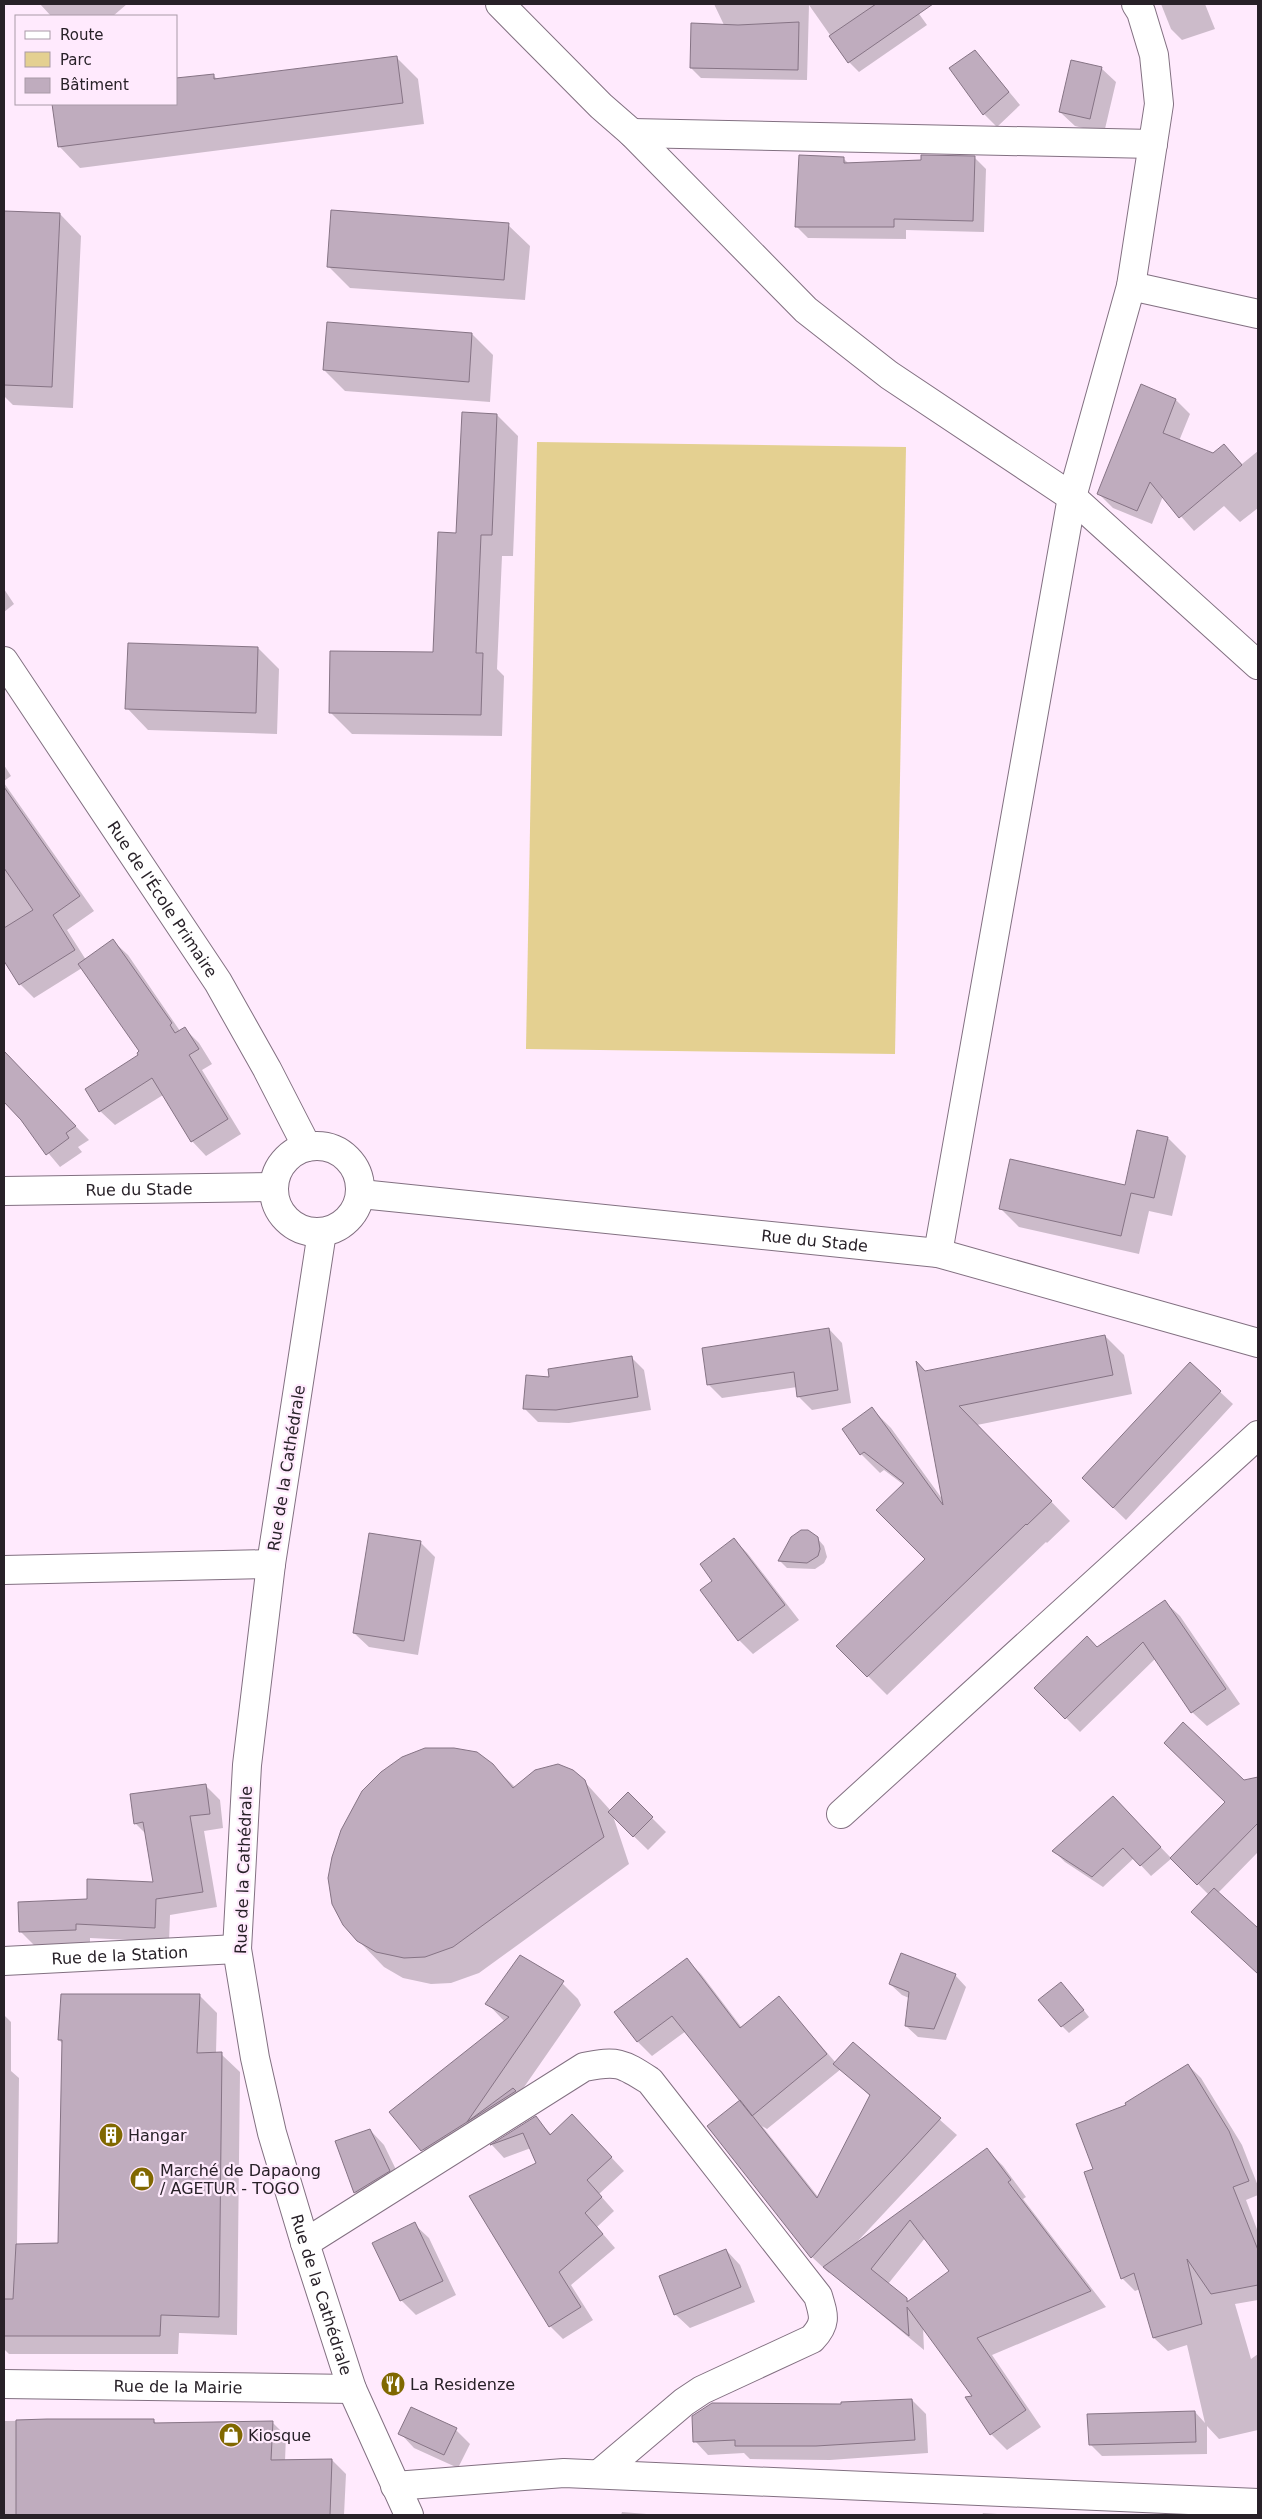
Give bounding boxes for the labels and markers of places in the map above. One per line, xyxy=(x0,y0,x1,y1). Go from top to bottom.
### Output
building icon: Hangar xyxy=(98,2122,124,2148)
place label: Hangar xyxy=(128,2126,187,2145)
place label: Marché de Dapaong / AGETUR - TOGO xyxy=(160,2161,321,2198)
shop icon: Marché de Dapaong / AGETUR - TOGO xyxy=(129,2166,155,2192)
restaurant icon: La Residenze xyxy=(380,2371,406,2397)
place label: La Residenze xyxy=(410,2375,515,2394)
shop icon: Kiosque xyxy=(218,2422,244,2448)
place label: Kiosque xyxy=(248,2426,311,2445)

